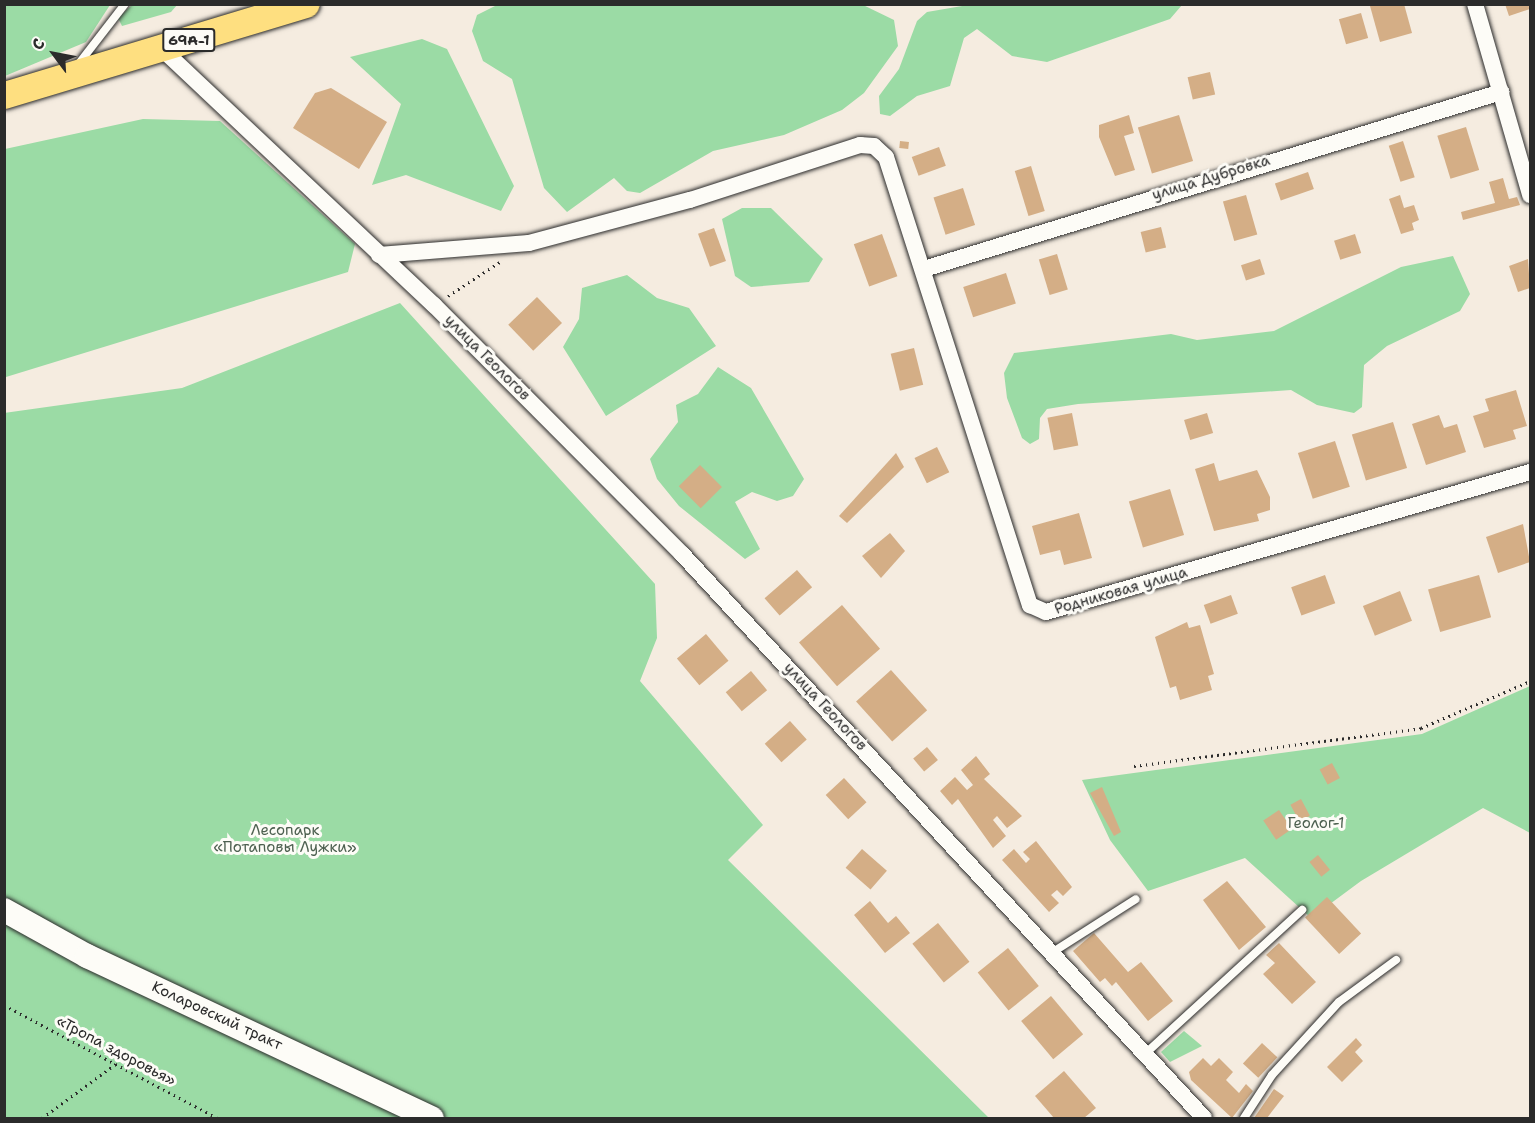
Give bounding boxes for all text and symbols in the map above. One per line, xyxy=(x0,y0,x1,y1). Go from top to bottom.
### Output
north arrow xyxy=(24,24,84,84)
road number: 69А-1 xyxy=(162,29,216,51)
text: С xyxy=(27,34,50,54)
street label: улица Дубровка xyxy=(1150,152,1272,204)
street label: улица Геологов xyxy=(440,311,534,405)
street label: Родниковая улица xyxy=(1053,563,1189,619)
street label: улица Геологов xyxy=(780,659,870,755)
park label: Геолог-1 xyxy=(1288,815,1344,833)
park label: Лесопарк «Потаповы Лужки» xyxy=(213,821,357,856)
street label: Коларовский тракт xyxy=(149,978,285,1054)
street label: «Тропа здоровья» xyxy=(53,1012,179,1090)

